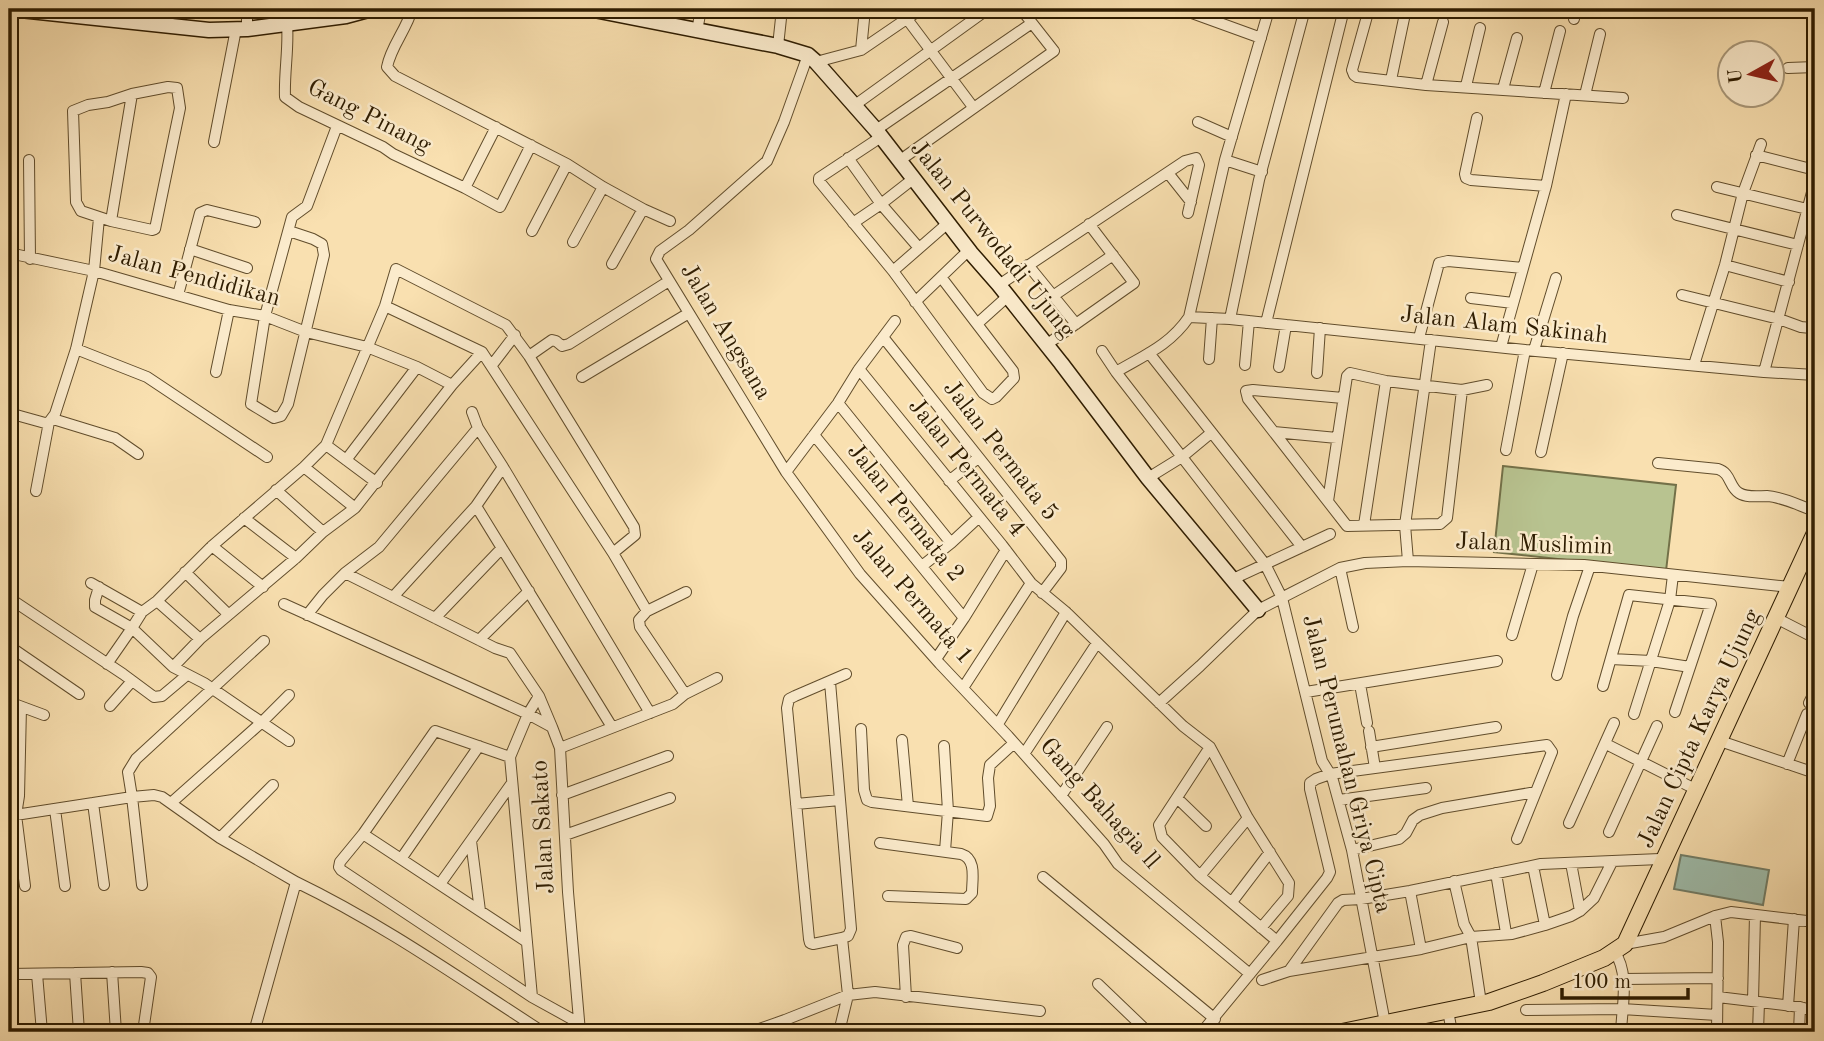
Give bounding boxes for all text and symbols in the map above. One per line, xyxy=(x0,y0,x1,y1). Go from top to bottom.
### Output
north arrow xyxy=(1716,38,1786,108)
text: U xyxy=(1726,67,1747,85)
street label: Gang Pinang xyxy=(303,76,435,158)
street label: Jalan Purwodadi Ujung xyxy=(905,137,1079,343)
street label: Jalan Pendidikan xyxy=(105,242,283,312)
street label: Jalan Angsana xyxy=(675,260,775,404)
street label: Jalan Alam Sakinah xyxy=(1399,303,1609,349)
street label: Jalan Permata 5 xyxy=(938,376,1062,526)
street label: Jalan Permata 4 xyxy=(903,394,1029,542)
street label: Jalan Permata 2 xyxy=(842,439,968,587)
street label: Jalan Permata 1 xyxy=(847,525,977,669)
street label: Jalan Muslimin xyxy=(1455,530,1613,560)
street label: Jalan Cipta Karya Ujung xyxy=(1634,606,1766,852)
street label: Jalan Perumahan Griya Cipta xyxy=(1297,612,1395,916)
street label: Gang Bahagia ll xyxy=(1035,734,1163,874)
street label: Jalan Sakato xyxy=(529,759,559,895)
scale bar xyxy=(1562,957,1688,1001)
text: 100 m xyxy=(1572,972,1631,993)

